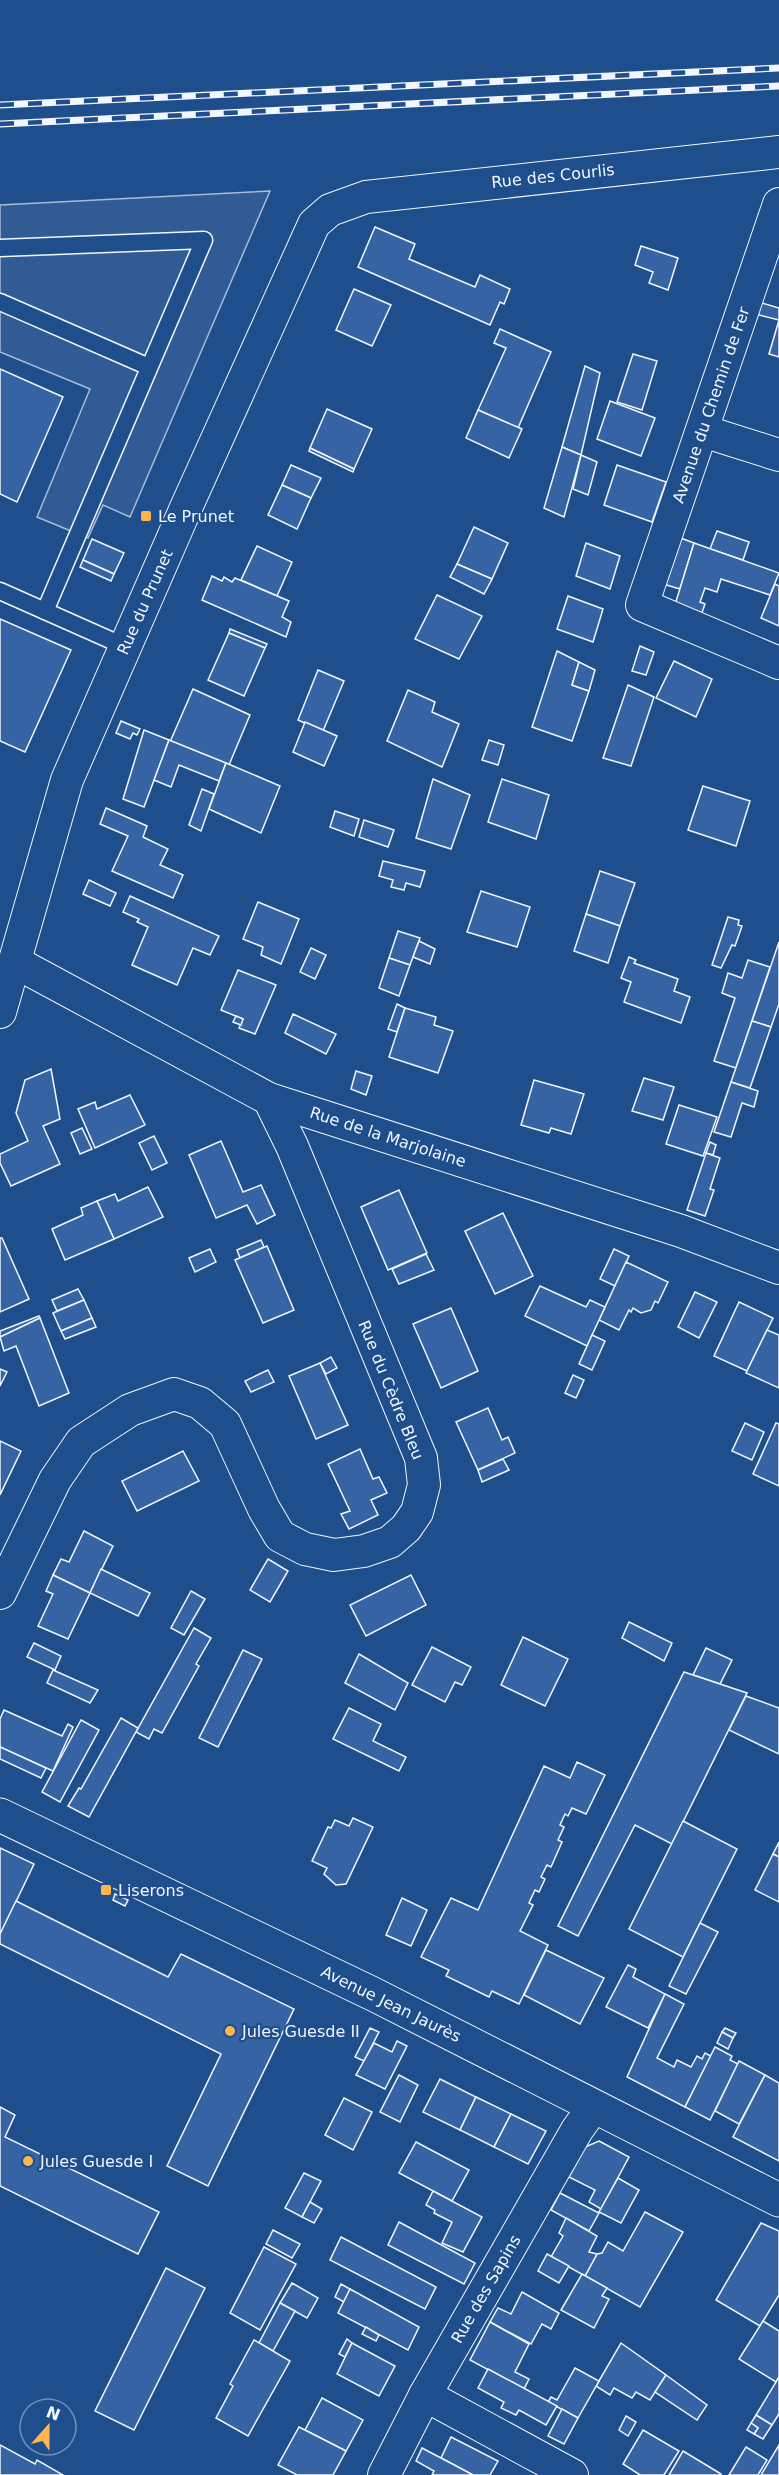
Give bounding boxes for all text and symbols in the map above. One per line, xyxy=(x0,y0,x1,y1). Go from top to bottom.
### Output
street label: Rue des Courlis xyxy=(490,160,616,192)
street label: Avenue du Chemin de Fer xyxy=(668,304,754,506)
place label: Le Prunet xyxy=(158,507,234,526)
marker: Le Prunet xyxy=(139,509,153,523)
street label: Rue du Prunet xyxy=(113,546,177,658)
street label: Rue de la Marjolaine xyxy=(308,1103,468,1171)
street label: Rue du Cèdre Bleu xyxy=(354,1318,428,1462)
place label: Liserons xyxy=(118,1881,184,1900)
marker: Liserons xyxy=(99,1883,113,1897)
street label: Avenue Jean Jaurès xyxy=(318,1962,464,2046)
place label: Jules Guesde II xyxy=(241,2022,360,2041)
marker: Jules Guesde II xyxy=(223,2024,237,2038)
place label: Jules Guesde I xyxy=(39,2152,153,2171)
marker: Jules Guesde I xyxy=(21,2154,35,2168)
street label: Rue des Sapins xyxy=(447,2231,525,2347)
north arrow xyxy=(18,2397,78,2457)
text: N xyxy=(44,2402,63,2425)

